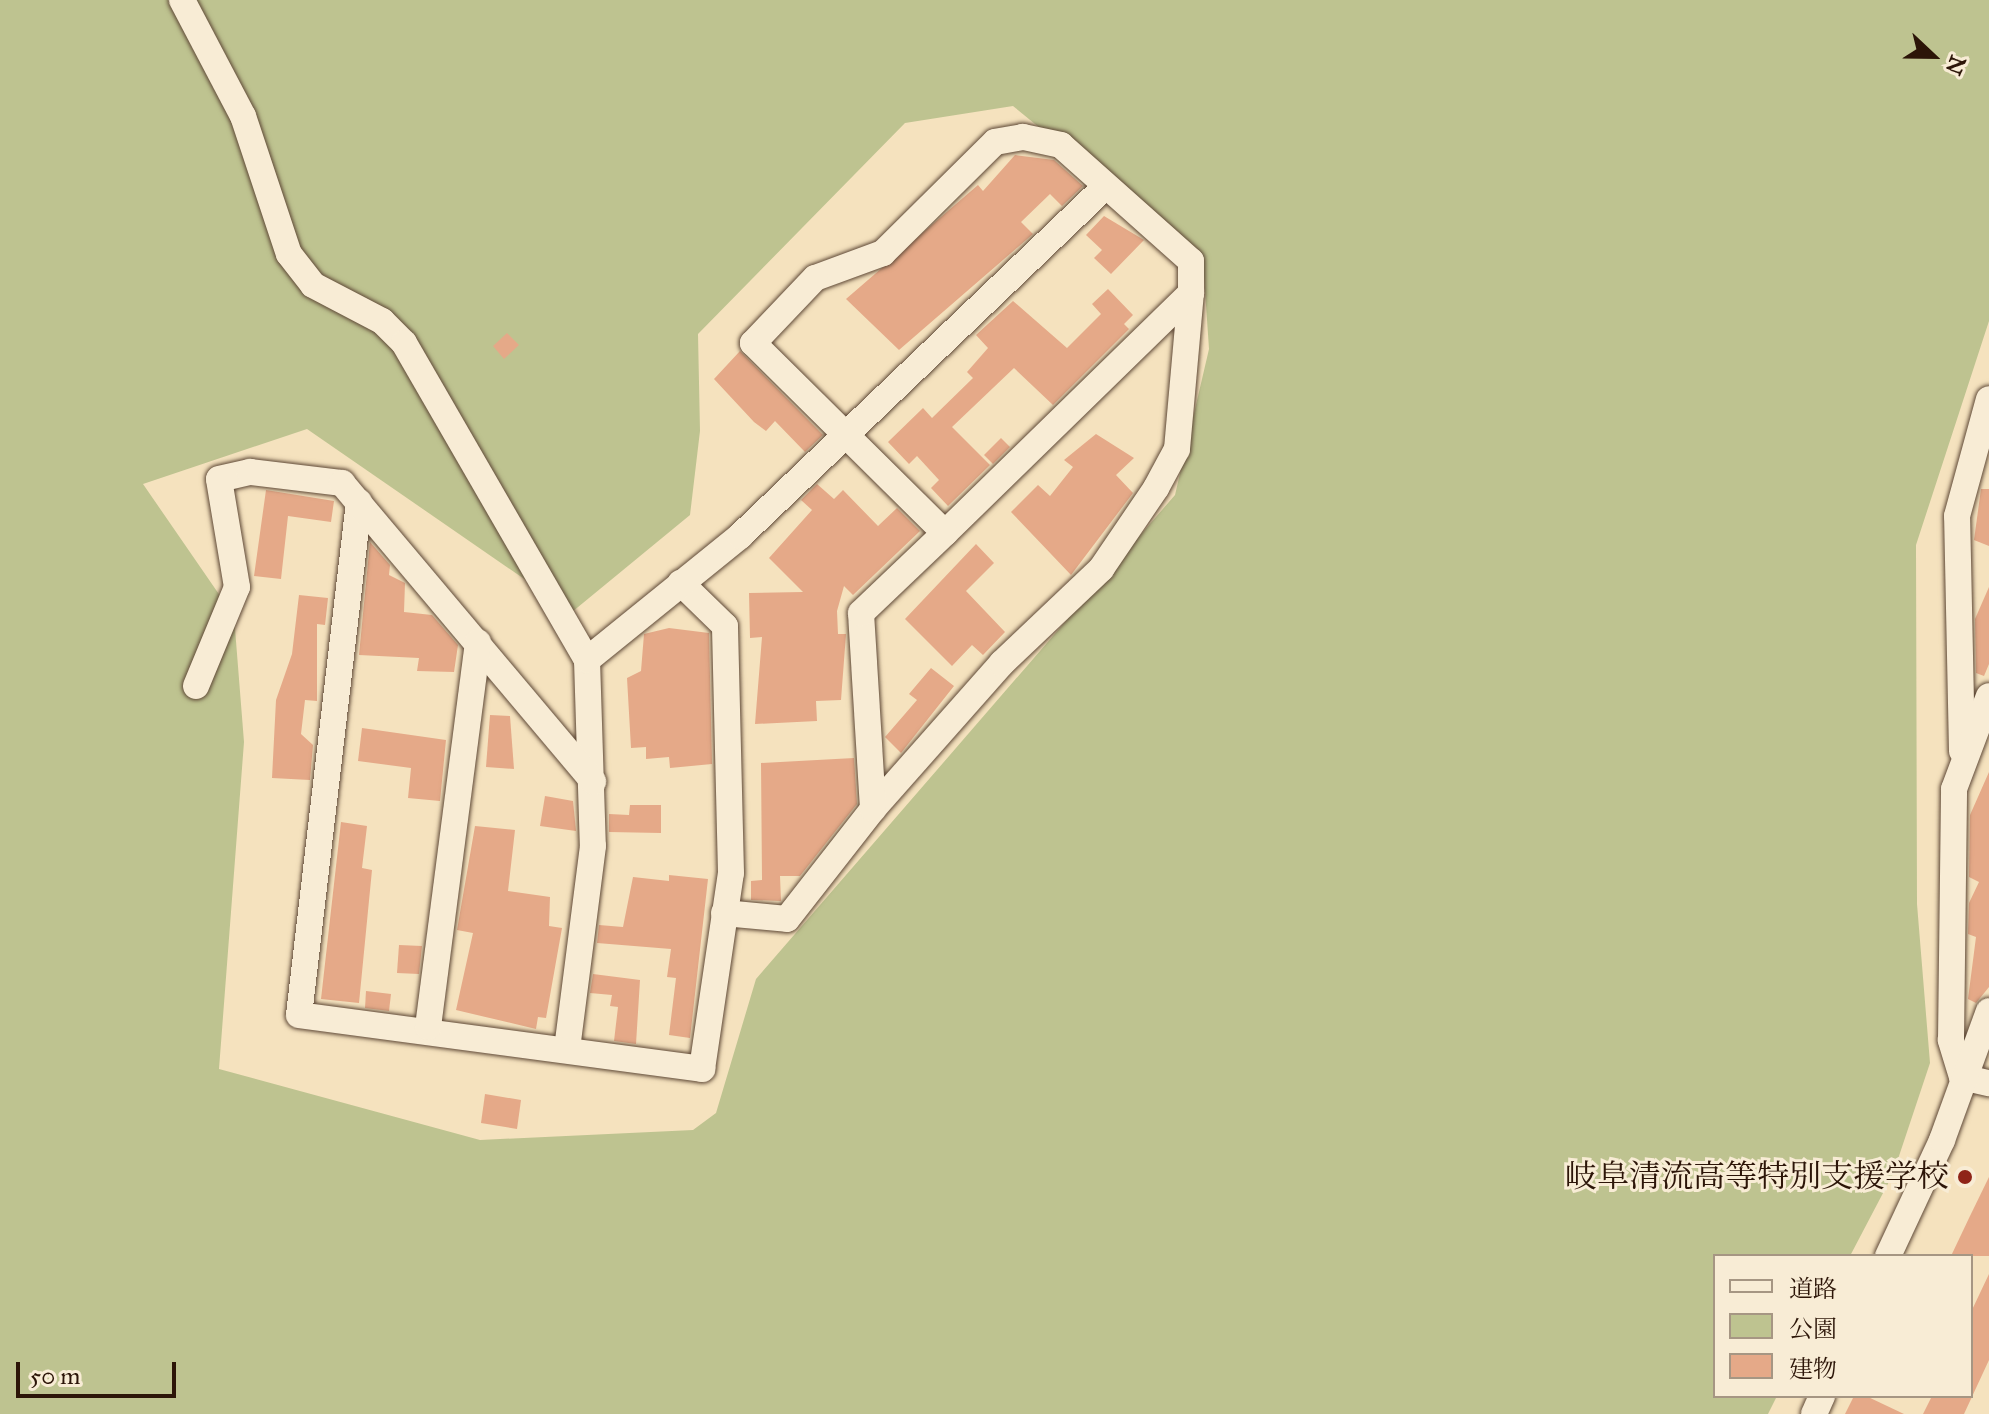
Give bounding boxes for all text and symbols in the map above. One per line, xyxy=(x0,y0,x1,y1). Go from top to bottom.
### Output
north arrow xyxy=(1893,16,1973,96)
text: N xyxy=(1940,51,1972,79)
place label: 岐阜清流高等特別支援学校 xyxy=(1565,1158,1949,1196)
marker: 岐阜清流高等特別支援学校 xyxy=(1956,1168,1974,1186)
legend xyxy=(1713,1254,1973,1398)
text: 道路 xyxy=(1789,1274,1837,1304)
text: 公園 xyxy=(1789,1314,1837,1344)
scale bar xyxy=(20,1346,180,1396)
text: 建物 xyxy=(1789,1354,1837,1384)
text: 50 m xyxy=(30,1361,80,1391)

